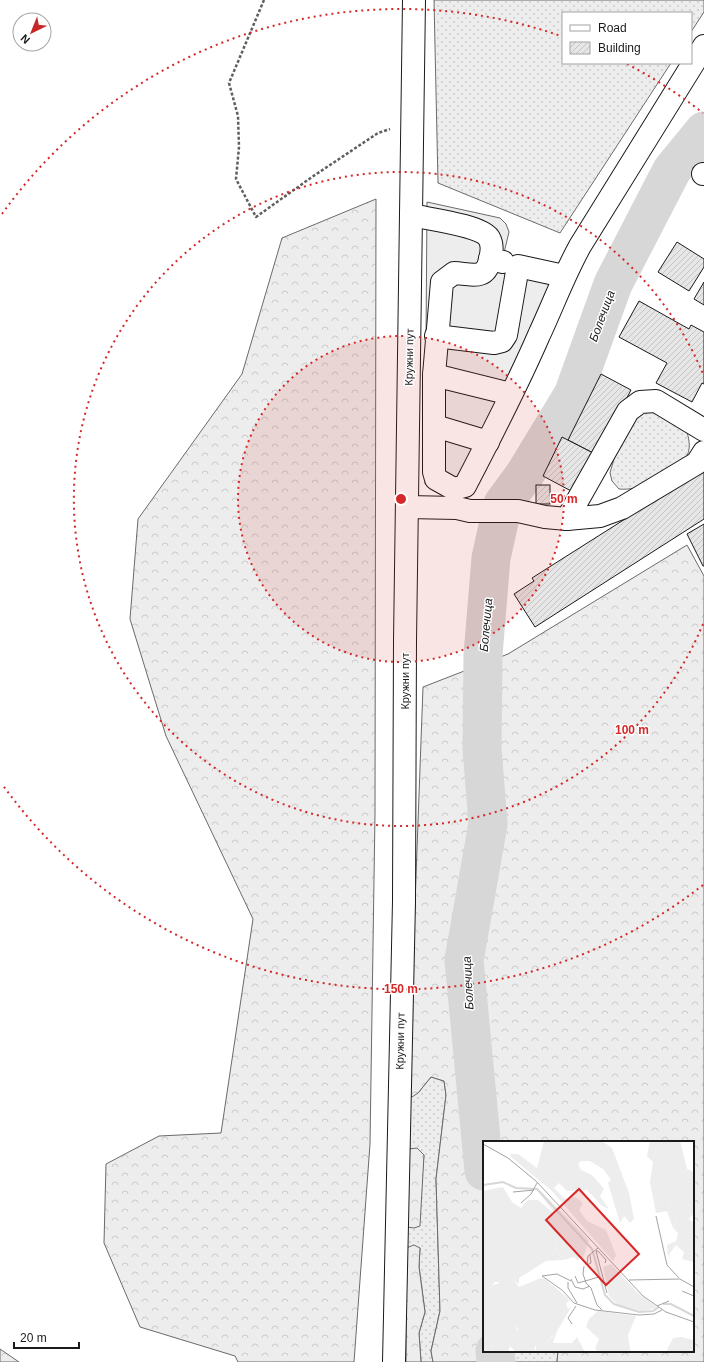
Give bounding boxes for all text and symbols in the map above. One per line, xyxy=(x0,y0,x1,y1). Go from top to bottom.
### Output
north arrow xyxy=(12,12,52,52)
legend xyxy=(562,12,692,64)
text: Road xyxy=(598,21,627,35)
text: N xyxy=(18,32,32,46)
text: Building xyxy=(598,41,641,55)
water label: Болечица xyxy=(586,288,618,344)
street label: Кружни пут xyxy=(403,328,415,386)
centre of rings xyxy=(394,492,408,506)
text: 50 m xyxy=(550,492,578,506)
water label: Болечица xyxy=(477,597,495,652)
street label: Кружни пут xyxy=(399,652,411,710)
text: 100 m xyxy=(615,723,649,737)
water label: Болечица xyxy=(460,956,476,1010)
text: 150 m xyxy=(384,982,418,996)
street label: Кружни пут xyxy=(394,1012,406,1070)
inset map xyxy=(483,1141,694,1352)
scale bar xyxy=(14,1324,79,1350)
text: 20 m xyxy=(20,1331,47,1345)

